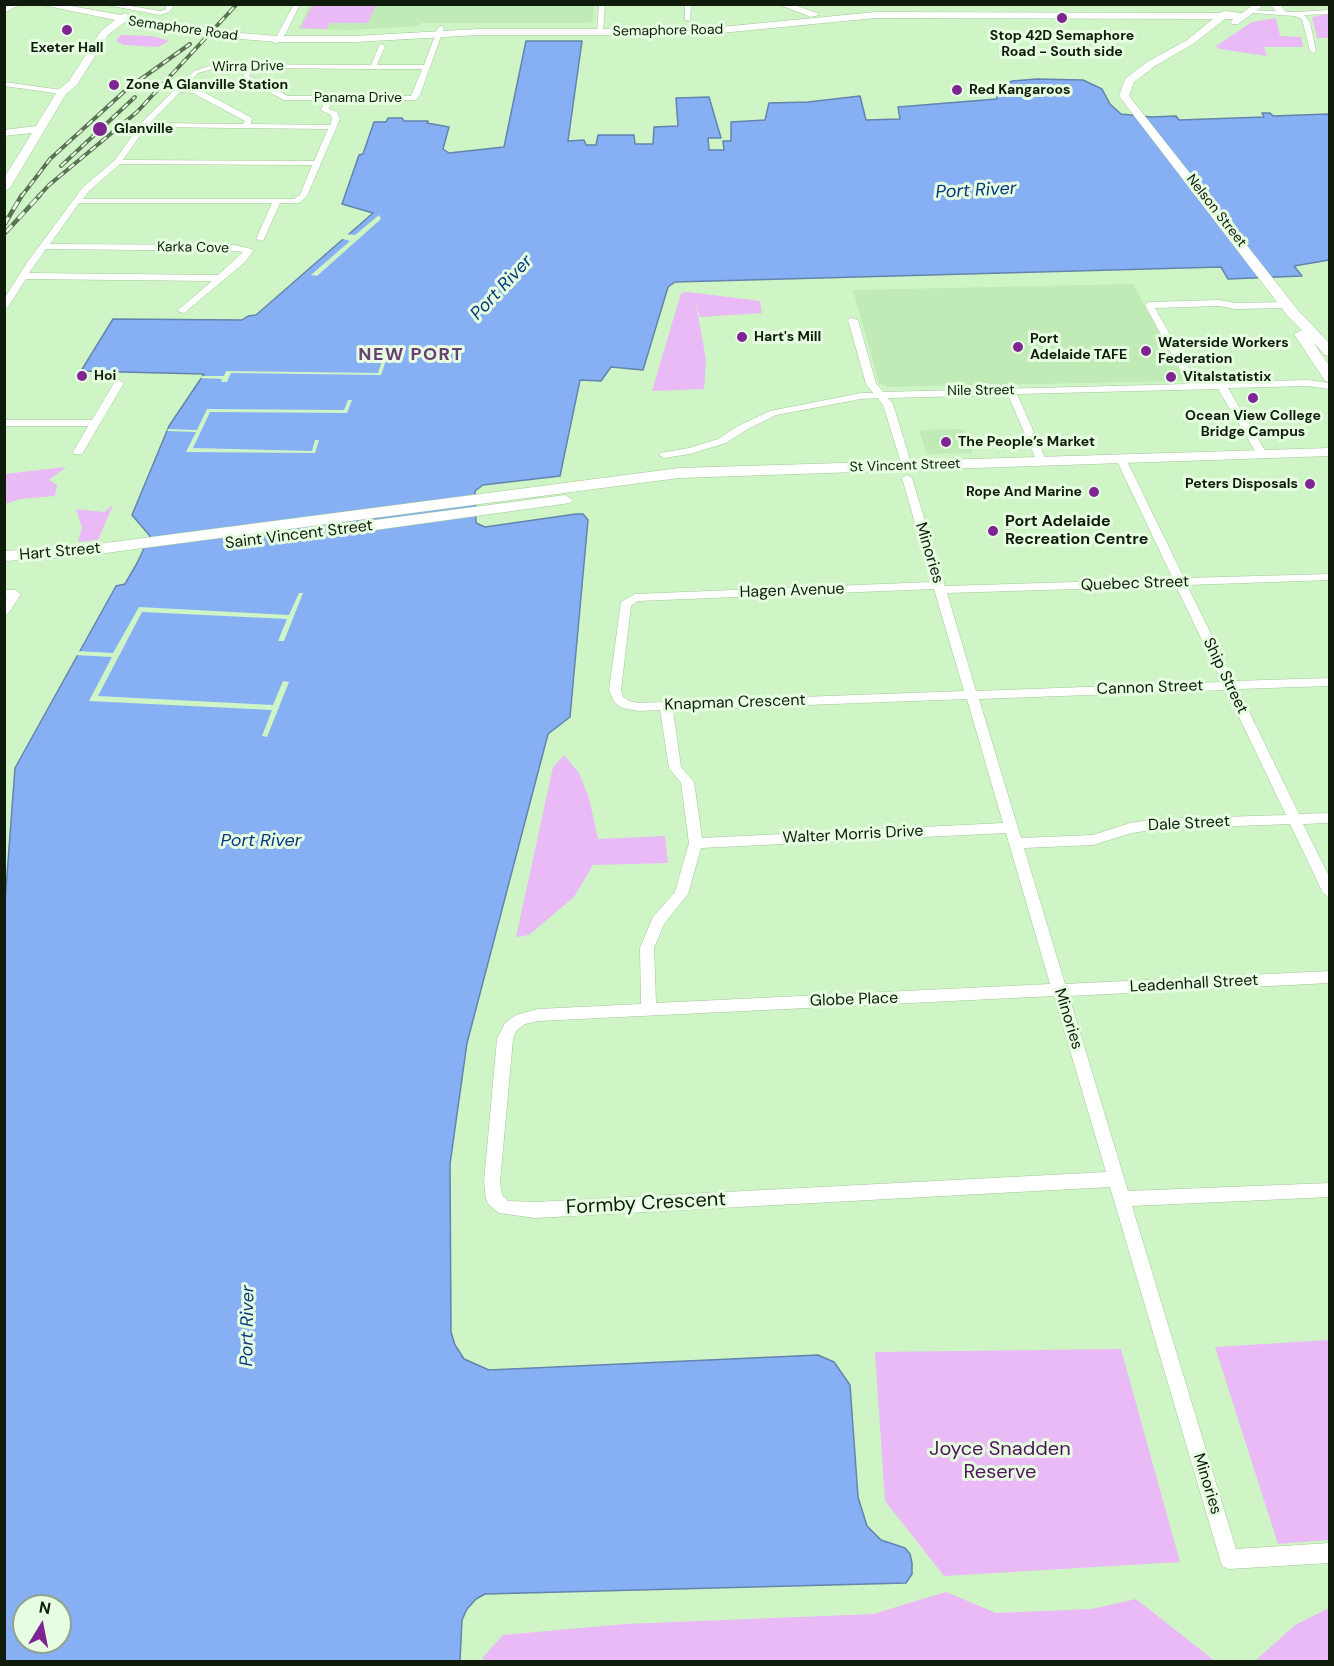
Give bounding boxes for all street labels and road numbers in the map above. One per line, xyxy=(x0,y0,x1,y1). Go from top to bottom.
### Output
street label: Semaphore Road xyxy=(127,13,239,45)
street label: Semaphore Road xyxy=(613,22,723,40)
street label: Wirra Drive xyxy=(212,58,284,76)
street label: Panama Drive xyxy=(314,90,402,106)
street label: Nelson Street xyxy=(1182,171,1250,251)
street label: Karka Cove xyxy=(157,239,229,257)
street label: Nile Street xyxy=(947,382,1015,400)
street label: St Vincent Street xyxy=(849,456,961,476)
street label: Saint Vincent Street xyxy=(224,516,374,554)
street label: Minories xyxy=(911,520,947,586)
street label: Hart Street xyxy=(19,539,101,565)
street label: Quebec Street xyxy=(1080,573,1190,595)
street label: Hagen Avenue xyxy=(739,580,845,602)
street label: Ship Street xyxy=(1198,635,1252,717)
street label: Cannon Street xyxy=(1096,677,1204,699)
street label: Knapman Crescent xyxy=(664,691,806,715)
street label: Dale Street xyxy=(1148,812,1230,836)
street label: Walter Morris Drive xyxy=(782,822,924,848)
street label: Leadenhall Street xyxy=(1129,971,1259,997)
street label: Minories xyxy=(1050,986,1086,1052)
street label: Globe Place xyxy=(810,989,898,1011)
street label: Formby Crescent xyxy=(565,1188,727,1220)
street label: Minories xyxy=(1189,1451,1225,1517)

